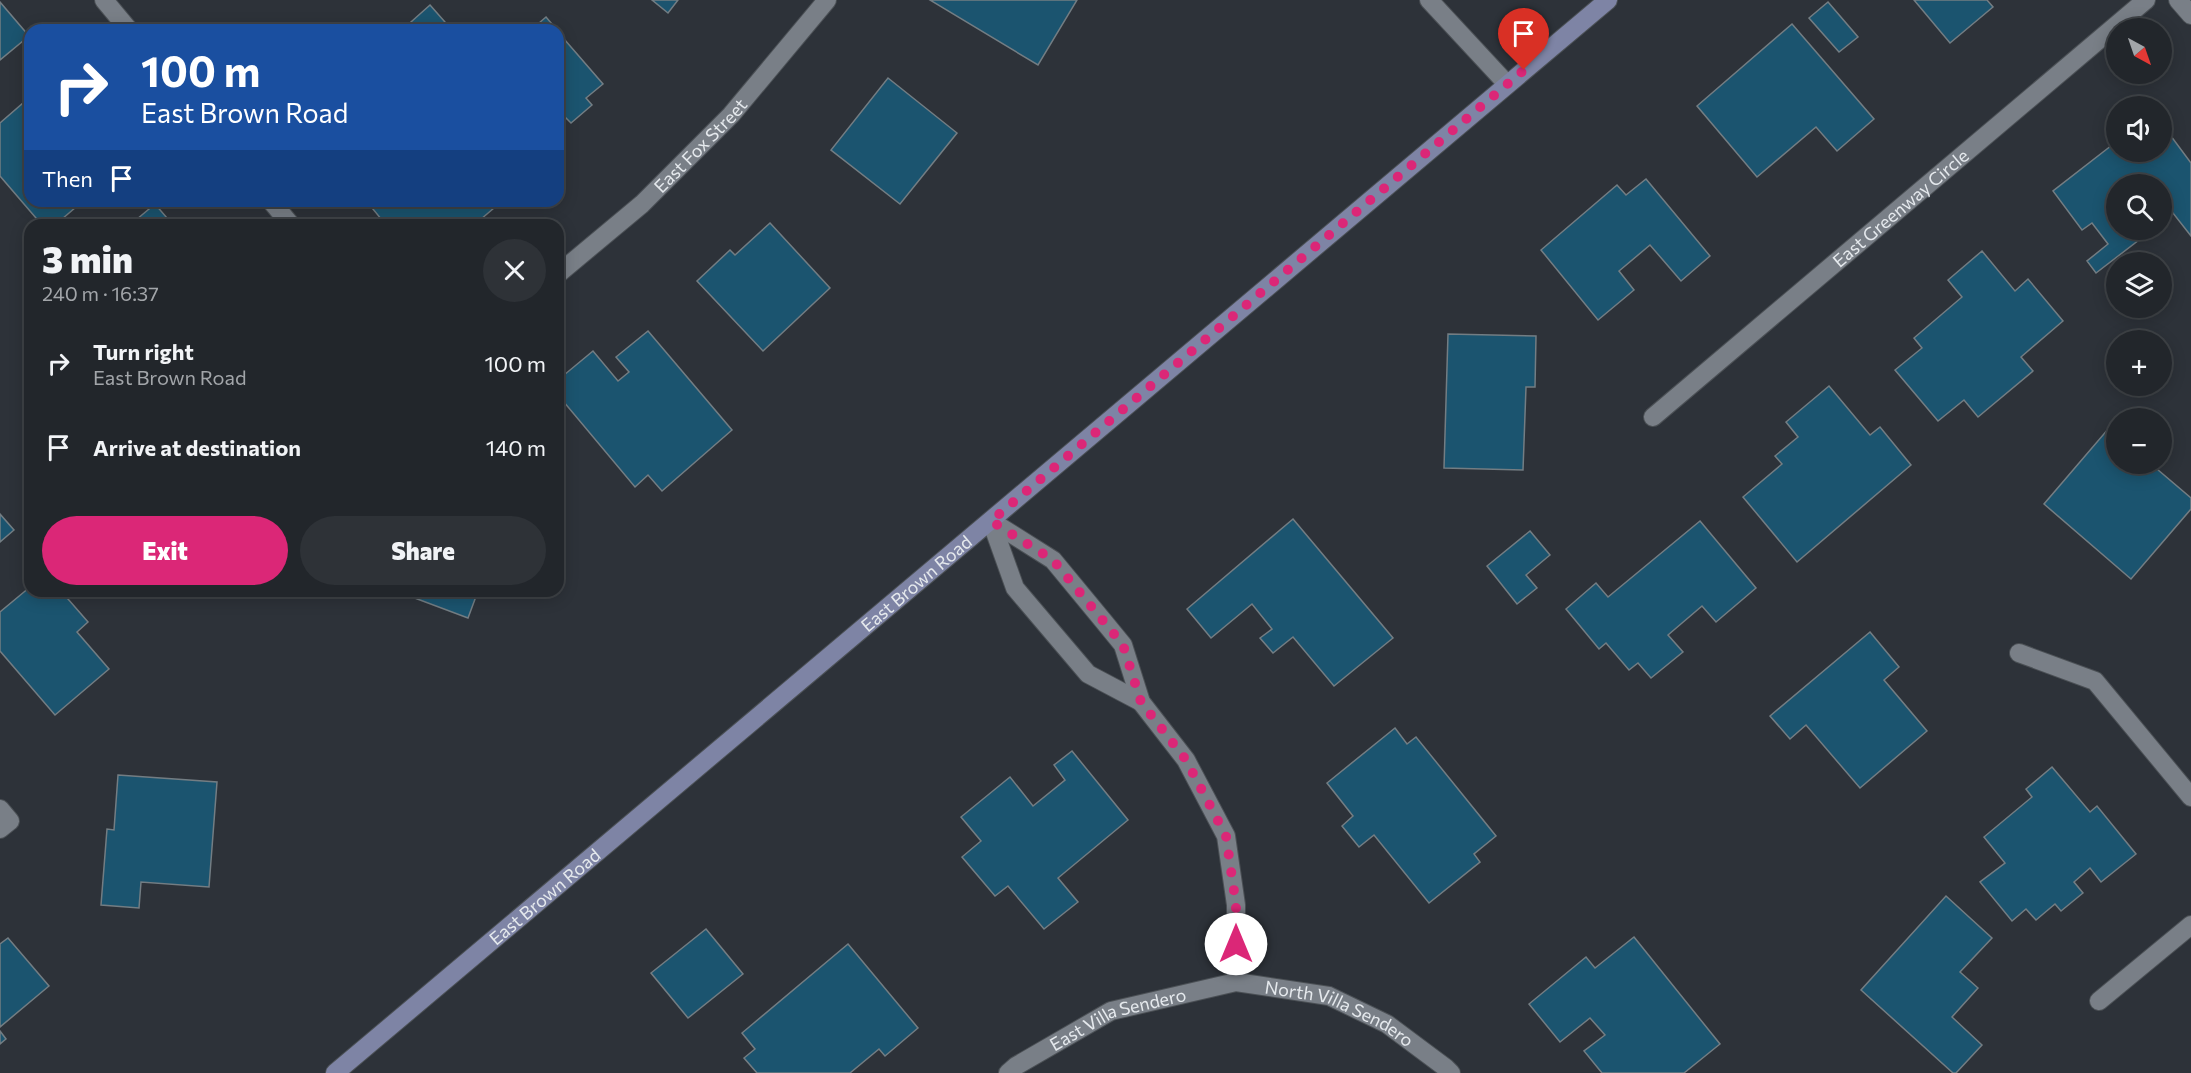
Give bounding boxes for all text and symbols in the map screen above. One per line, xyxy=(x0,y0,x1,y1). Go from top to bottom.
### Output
pin xyxy=(1498,8,1549,70)
icon: arrive xyxy=(1507,17,1540,50)
north arrow xyxy=(2106,18,2172,84)
map controls xyxy=(2106,18,2172,474)
text: 100 m xyxy=(141,44,261,96)
icon: right xyxy=(42,48,120,126)
street label: East Fox Street xyxy=(649,94,751,197)
text: East Brown Road xyxy=(141,96,348,129)
button: sound xyxy=(2106,96,2172,162)
street label: East Greenway Circle xyxy=(1828,144,1973,272)
icon: arrive xyxy=(105,162,138,195)
text: Then xyxy=(42,165,93,192)
button: search xyxy=(2106,174,2172,240)
text: 3 min xyxy=(42,236,133,280)
button: close xyxy=(483,239,546,302)
button: layers xyxy=(2106,252,2172,318)
text: 240 m · 16:37 xyxy=(42,281,159,305)
button: + xyxy=(2106,330,2172,396)
text: Turn right xyxy=(93,338,194,365)
icon: right xyxy=(42,347,75,380)
text: 100 m xyxy=(484,350,546,377)
text: East Brown Road xyxy=(93,365,247,389)
button: − xyxy=(2106,408,2172,474)
icon: arrive xyxy=(42,431,75,464)
text: Arrive at destination xyxy=(93,434,301,461)
text: 140 m xyxy=(486,434,546,461)
button: Exit xyxy=(42,516,288,585)
button: Share xyxy=(300,516,546,585)
street label: East Brown Road xyxy=(856,530,976,636)
street label: East Brown Road xyxy=(485,843,604,949)
position arrow xyxy=(1204,912,1268,976)
street label: North Villa Sendero xyxy=(1263,976,1418,1051)
street label: East Villa Sendero xyxy=(1045,983,1188,1055)

